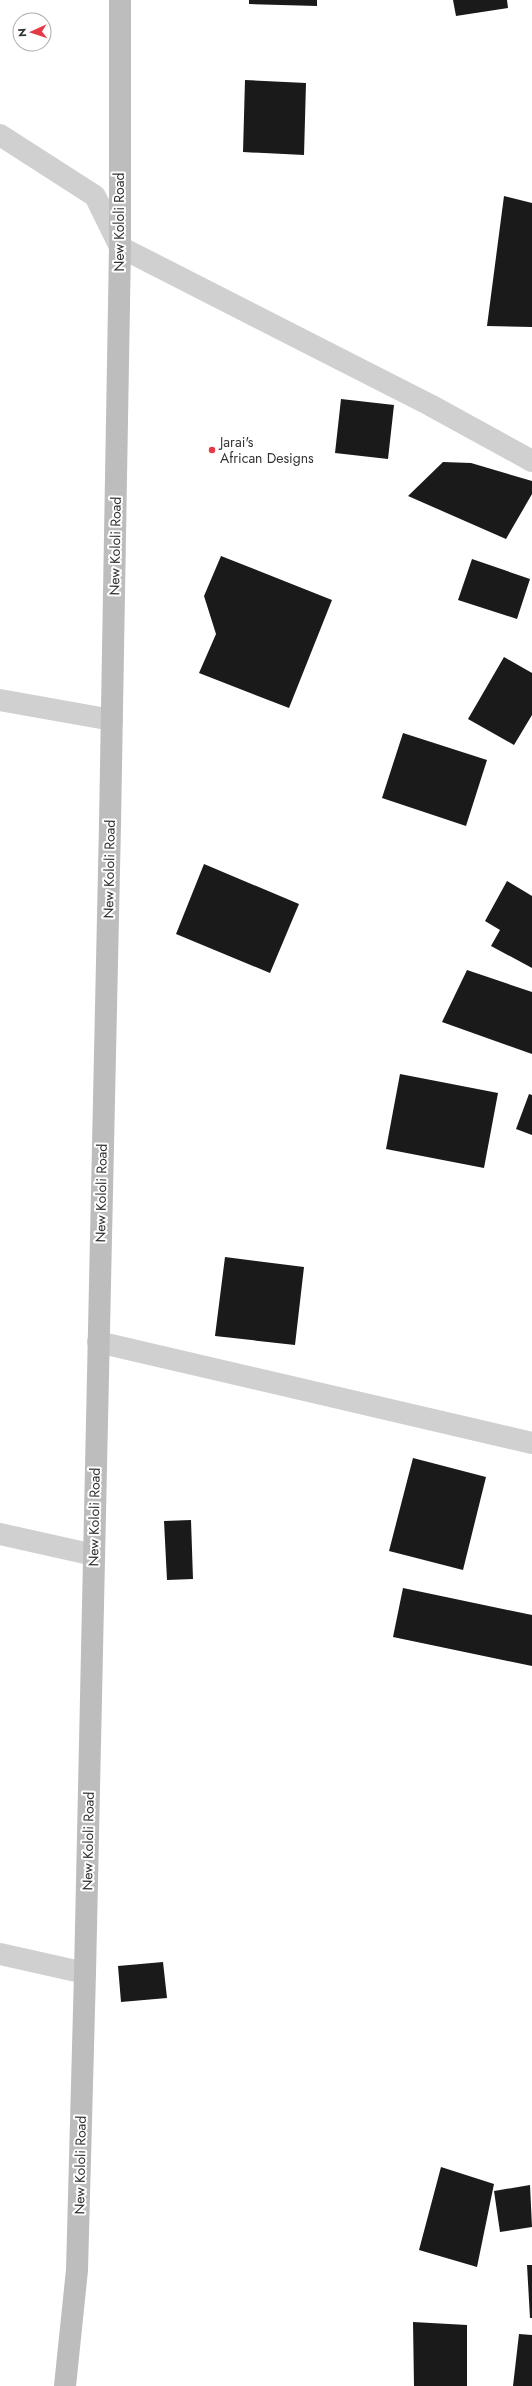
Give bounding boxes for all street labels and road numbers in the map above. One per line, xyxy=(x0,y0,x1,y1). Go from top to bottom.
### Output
street label: New Kololi Road xyxy=(109,173,129,271)
street label: New Kololi Road xyxy=(104,496,126,596)
street label: New Kololi Road xyxy=(98,819,120,919)
street label: New Kololi Road xyxy=(90,1143,112,1243)
street label: New Kololi Road xyxy=(83,1467,105,1567)
street label: New Kololi Road xyxy=(77,1791,99,1891)
street label: New Kololi Road xyxy=(69,2115,91,2215)

